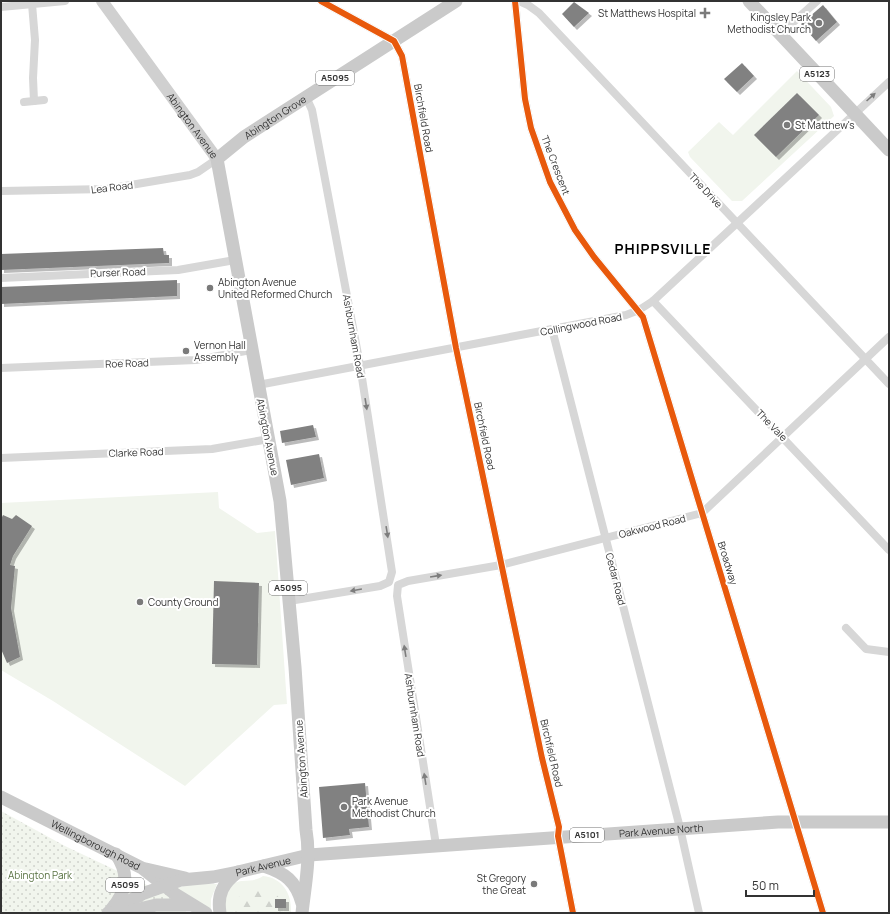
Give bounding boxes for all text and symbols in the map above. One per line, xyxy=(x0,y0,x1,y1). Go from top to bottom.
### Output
place label: St Matthews Hospital xyxy=(598,6,696,20)
marker: St Matthews Hospital xyxy=(699,7,711,19)
place label: Kingsley Park Methodist Church xyxy=(727,10,812,36)
marker: Kingsley Park Methodist Church xyxy=(814,18,824,28)
road number: A5123 xyxy=(800,67,834,81)
road number: A5095 xyxy=(316,71,354,85)
street label: Birchfield Road xyxy=(411,83,437,153)
street label: Abington Avenue xyxy=(164,90,221,161)
street label: Abington Grove xyxy=(241,92,309,142)
one-way arrow xyxy=(866,93,877,102)
place label: St Matthew's xyxy=(795,118,854,132)
marker: St Matthew's xyxy=(782,120,792,130)
street label: The Crescent xyxy=(538,133,574,197)
street label: The Drive xyxy=(686,169,726,211)
street label: Lea Road xyxy=(90,177,134,197)
district label: PHIPPSVILLE xyxy=(615,239,711,258)
street label: Purser Road xyxy=(90,264,146,280)
place label: Abington Avenue United Reformed Church xyxy=(218,275,332,301)
marker: Abington Avenue United Reformed Church xyxy=(205,283,215,293)
street label: Ashburnham Road xyxy=(340,293,368,379)
street label: Collingwood Road xyxy=(539,309,623,339)
place label: Vernon Hall Assembly xyxy=(194,338,246,364)
marker: Vernon Hall Assembly xyxy=(181,346,191,356)
street label: Roe Road xyxy=(105,355,149,371)
street label: Abington Avenue xyxy=(254,397,282,477)
one-way arrow xyxy=(363,398,369,410)
street label: Birchfield Road xyxy=(471,401,499,471)
street label: The Vale xyxy=(753,406,791,444)
street label: Clarke Road xyxy=(108,444,164,460)
street label: Oakwood Road xyxy=(617,511,687,541)
one-way arrow xyxy=(384,526,390,538)
street label: Broadway xyxy=(715,539,741,587)
street label: Cedar Road xyxy=(603,551,629,607)
one-way arrow xyxy=(430,573,442,579)
road number: A5095 xyxy=(269,581,307,595)
one-way arrow xyxy=(350,587,362,593)
place label: County Ground xyxy=(148,595,218,609)
marker: County Ground xyxy=(135,597,145,607)
one-way arrow xyxy=(402,645,408,657)
street label: Ashburnham Road xyxy=(401,672,429,758)
street label: Birchfield Road xyxy=(537,718,567,788)
street label: Abington Avenue xyxy=(291,719,311,799)
one-way arrow xyxy=(422,773,428,785)
place label: Park Avenue Methodist Church xyxy=(352,794,436,820)
marker: Park Avenue Methodist Church xyxy=(339,802,349,812)
street label: Wellingborough Road xyxy=(49,816,143,873)
street label: Park Avenue North xyxy=(618,820,704,840)
road number: A5101 xyxy=(570,828,604,842)
street label: Park Avenue xyxy=(234,853,292,879)
park label: Abington Park xyxy=(8,868,73,882)
place label: St Gregory the Great xyxy=(477,871,527,897)
scale bar xyxy=(746,872,814,898)
text: 50 m xyxy=(752,877,779,894)
road number: A5095 xyxy=(106,878,144,892)
marker: St Gregory the Great xyxy=(529,879,539,889)

